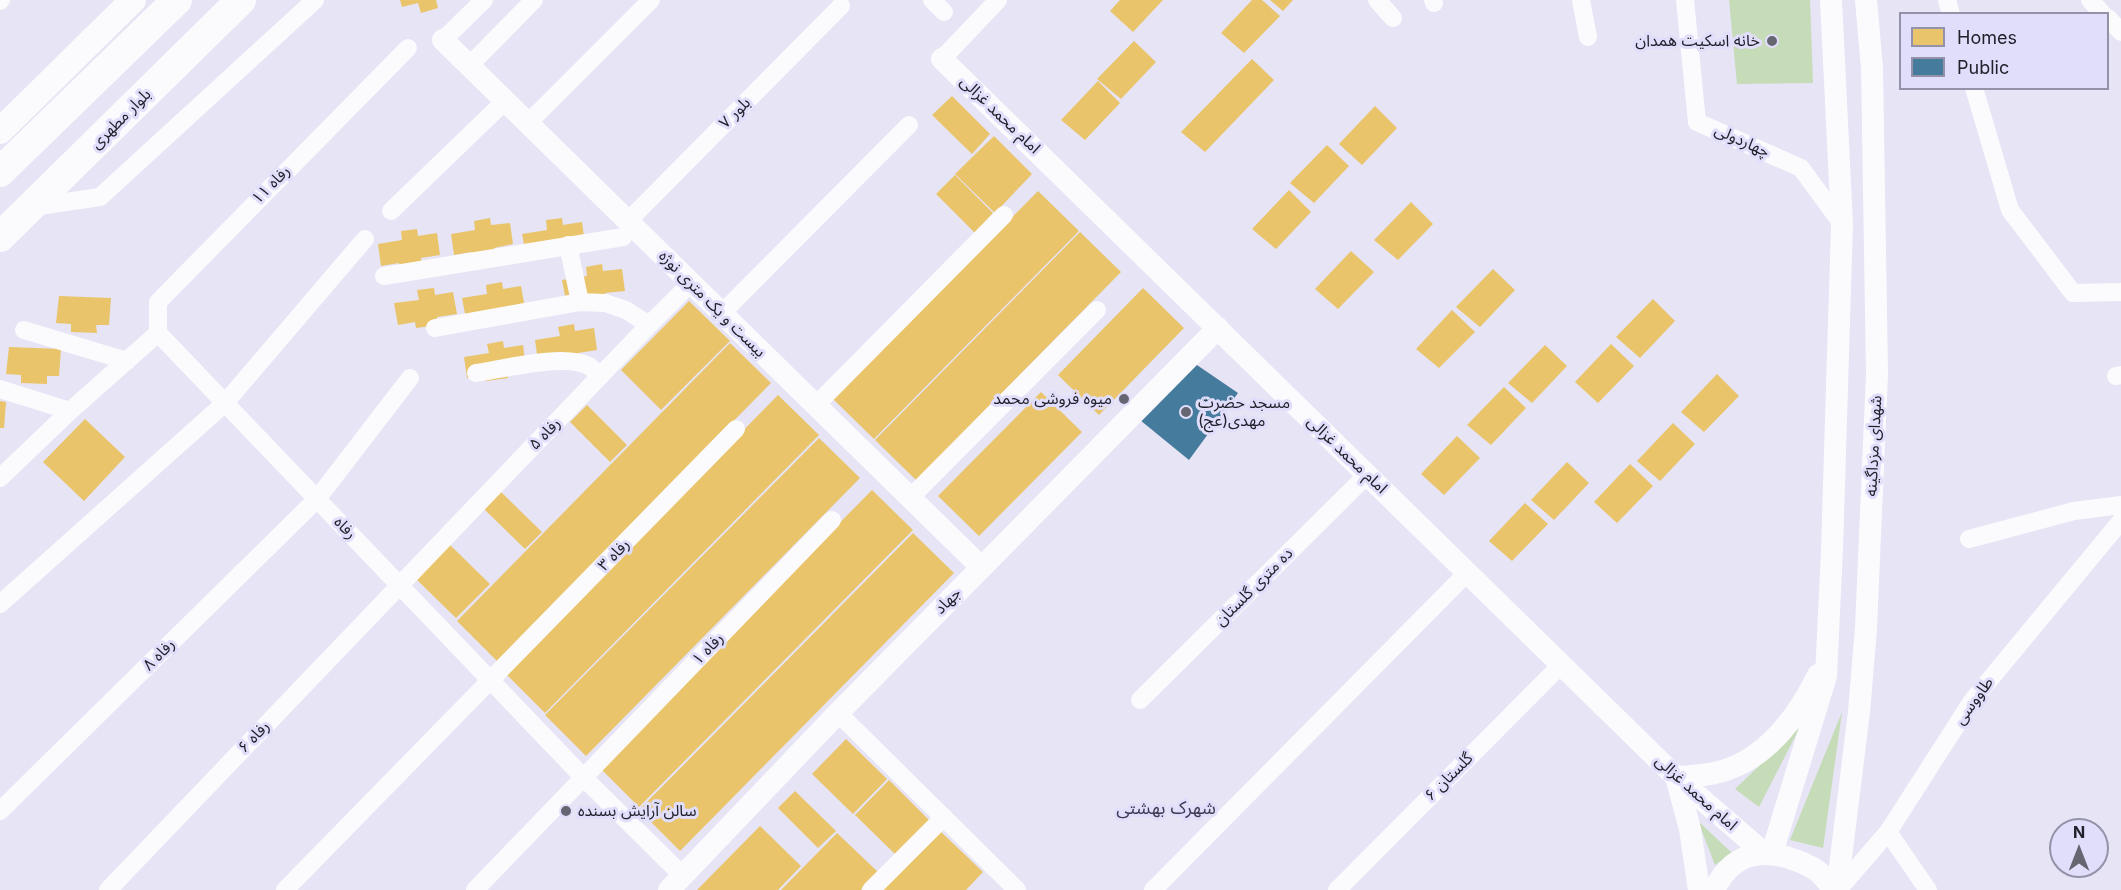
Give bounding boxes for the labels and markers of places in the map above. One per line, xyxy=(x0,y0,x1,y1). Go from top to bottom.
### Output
place label: خانه اسكيت همدان xyxy=(1635,31,1760,51)
marker: خانه اسكيت همدان xyxy=(1765,34,1779,48)
place label: میوه فروشی محمد xyxy=(993,389,1112,409)
marker: میوه فروشی محمد xyxy=(1117,392,1131,406)
place label: مسجد حضرت مهدی(عج) xyxy=(1198,393,1290,431)
marker: مسجد حضرت مهدی(عج) xyxy=(1179,405,1193,419)
place label: سالن آرایش بسنده xyxy=(578,801,697,821)
marker: سالن آرایش بسنده xyxy=(559,804,573,818)

